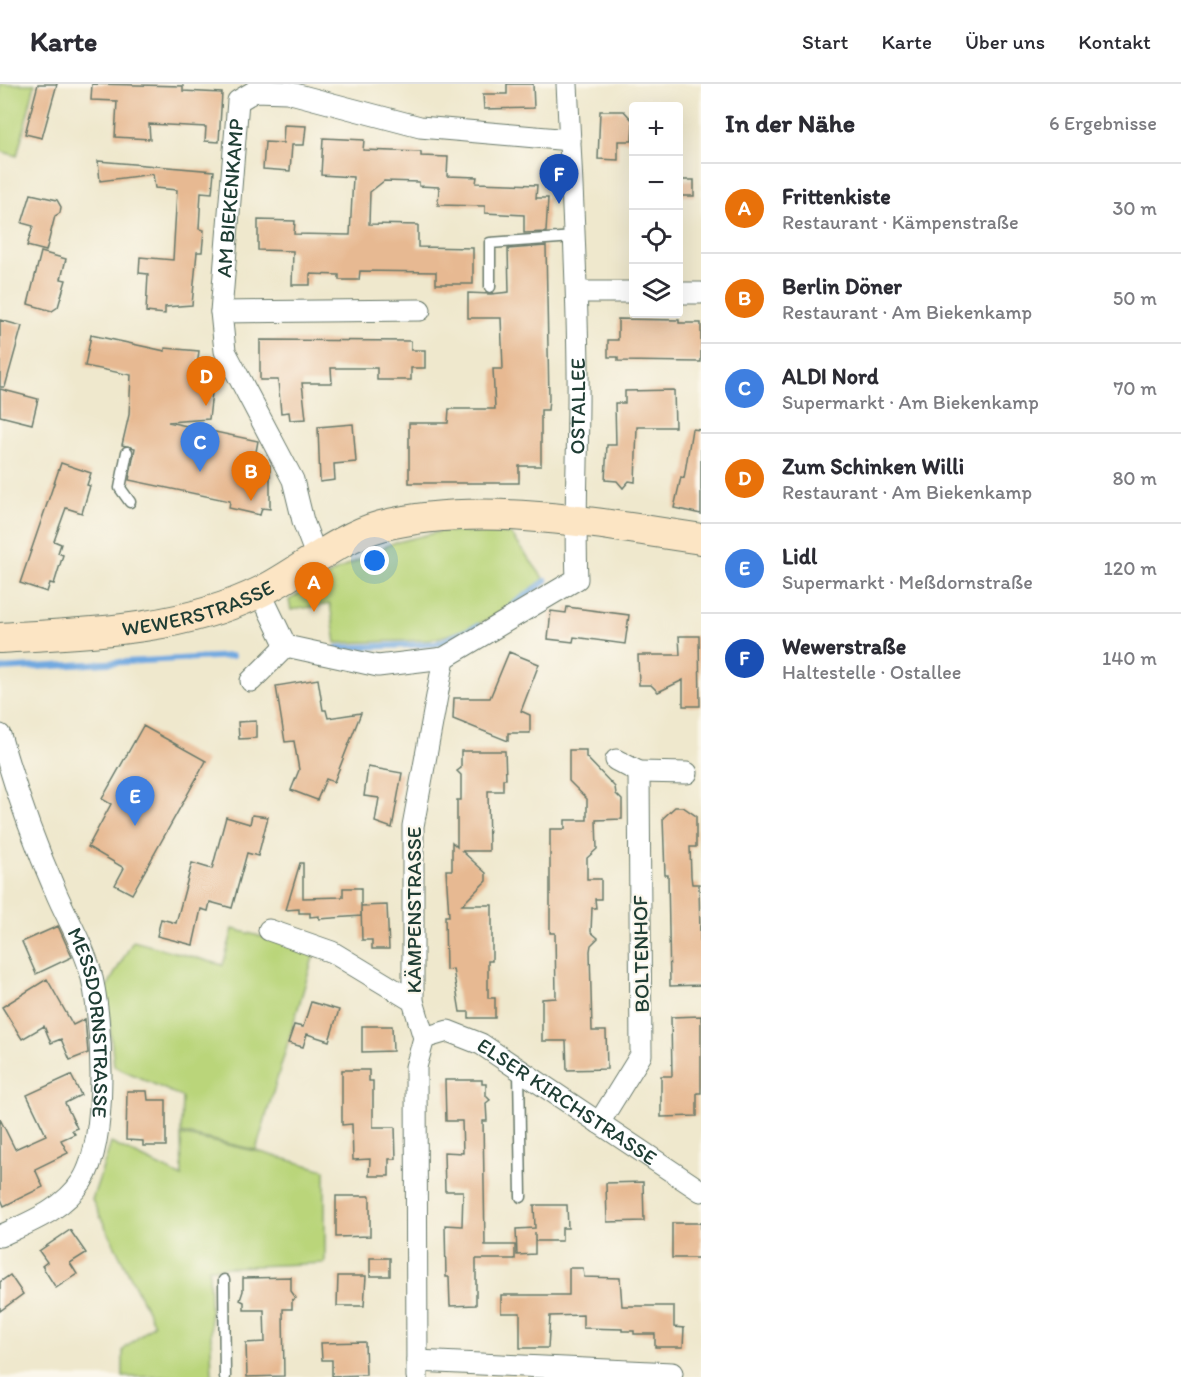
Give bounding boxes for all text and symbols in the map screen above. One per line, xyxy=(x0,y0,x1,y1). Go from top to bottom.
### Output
text: Karte xyxy=(30,24,97,58)
text: Start xyxy=(802,29,848,54)
text: Karte xyxy=(881,29,932,54)
text: Über uns xyxy=(965,29,1045,54)
text: Kontakt xyxy=(1078,29,1151,54)
map controls xyxy=(629,102,683,318)
button: + xyxy=(629,102,683,156)
text: In der Nähe xyxy=(725,107,855,139)
text: 6 Ergebnisse xyxy=(1049,111,1157,135)
street label: AM BIEKENKAMP xyxy=(211,118,249,279)
pin: F xyxy=(540,154,578,204)
button: − xyxy=(629,156,683,210)
text: Frittenkiste xyxy=(782,183,891,210)
text: A xyxy=(738,196,751,220)
text: 30 m xyxy=(1112,196,1157,220)
button: locate xyxy=(629,210,683,264)
text: Restaurant · Kämpenstraße xyxy=(782,210,1019,234)
button: layers xyxy=(629,264,683,318)
text: Berlin Döner xyxy=(782,273,902,300)
text: B xyxy=(738,286,751,310)
text: 50 m xyxy=(1113,286,1157,310)
text: Restaurant · Am Biekenkamp xyxy=(782,300,1032,324)
pin: D xyxy=(186,356,226,406)
street label: OSTALLEE xyxy=(564,358,590,455)
text: ALDI Nord xyxy=(782,363,878,390)
text: C xyxy=(738,376,751,400)
text: 70 m xyxy=(1113,376,1157,400)
text: Supermarkt · Am Biekenkamp xyxy=(782,390,1039,414)
pin: C xyxy=(180,422,220,472)
pin: B xyxy=(232,452,270,501)
text: Zum Schinken Willi xyxy=(782,453,964,480)
text: D xyxy=(738,466,751,490)
text: 80 m xyxy=(1112,466,1157,490)
text: Restaurant · Am Biekenkamp xyxy=(782,480,1032,504)
text: Lidl xyxy=(782,543,817,570)
your location xyxy=(360,546,389,575)
text: E xyxy=(739,556,750,580)
text: 120 m xyxy=(1104,556,1157,580)
pin: A xyxy=(294,562,334,612)
text: Supermarkt · Meßdornstraße xyxy=(782,570,1033,594)
street label: WEWERSTRASSE xyxy=(120,574,278,641)
text: Wewerstraße xyxy=(782,633,906,660)
text: F xyxy=(739,646,750,670)
text: 140 m xyxy=(1102,646,1157,670)
text: Haltestelle · Ostallee xyxy=(782,660,961,684)
pin: E xyxy=(116,776,154,826)
street label: KÄMPENSTRASSE xyxy=(401,827,426,993)
street label: BOLTENHOF xyxy=(627,895,654,1013)
street label: MESSDORNSTRASSE xyxy=(62,923,114,1119)
street label: ELSER KIRCHSTRASSE xyxy=(473,1032,662,1170)

